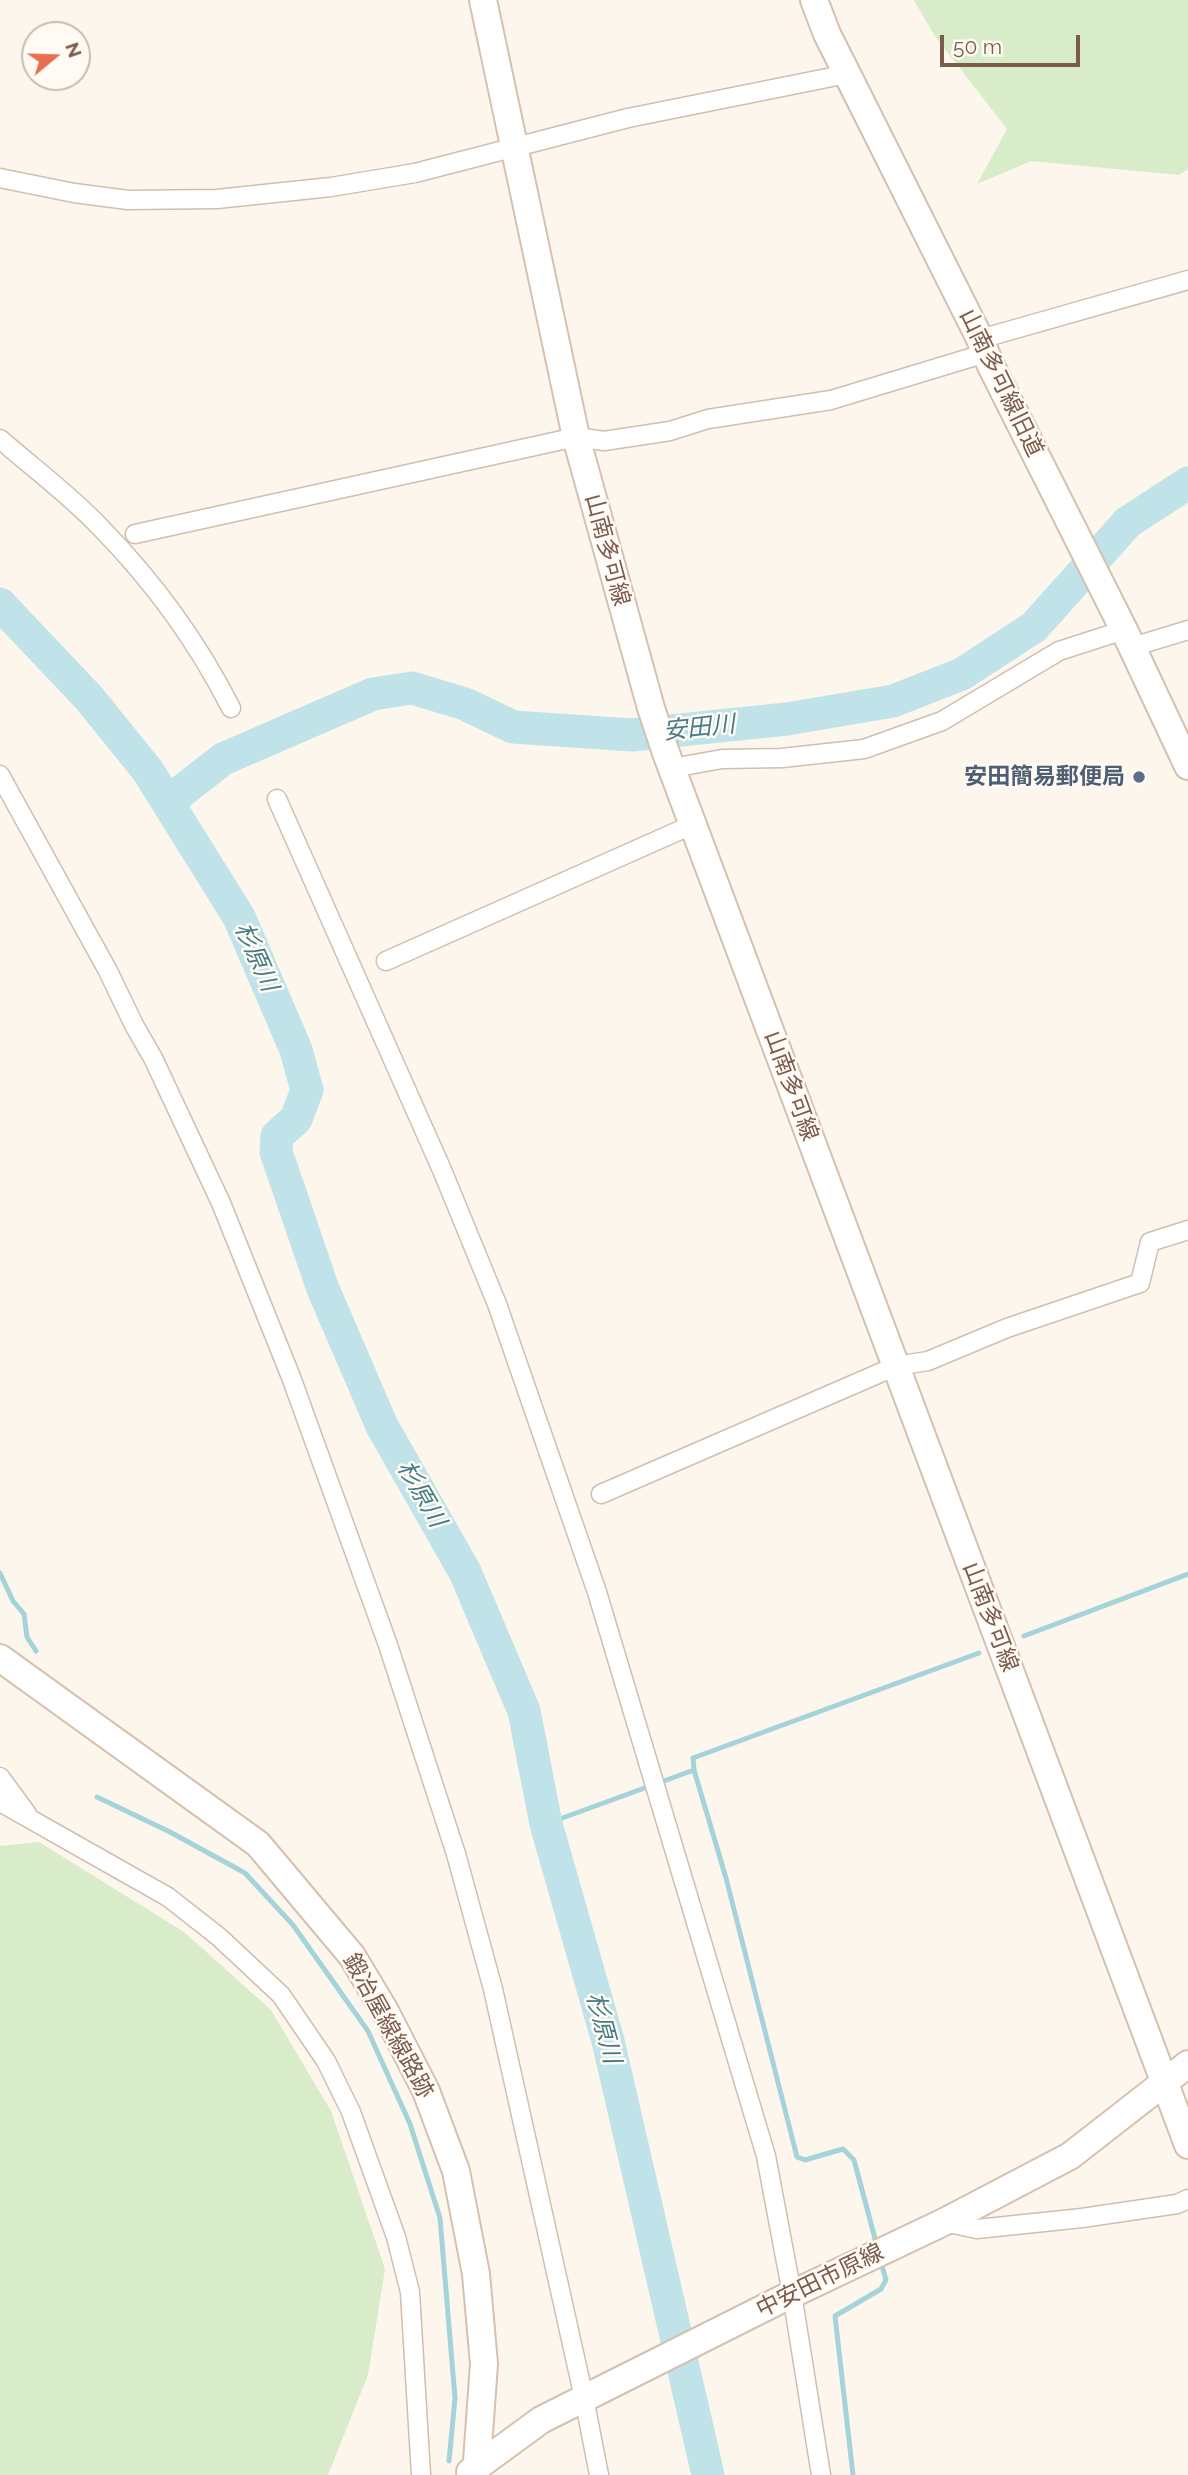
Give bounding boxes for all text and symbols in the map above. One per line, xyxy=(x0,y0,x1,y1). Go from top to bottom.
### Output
north arrow xyxy=(21,21,91,91)
scale bar xyxy=(943,21,1083,65)
text: 50 m xyxy=(953,34,1002,59)
text: N xyxy=(61,39,87,60)
street label: 山南多可線旧道 xyxy=(953,305,1049,461)
street label: 山南多可線 xyxy=(579,491,635,609)
water label: 安田川 xyxy=(662,710,736,746)
place label: 安田簡易郵便局 xyxy=(964,763,1125,791)
marker: 安田簡易郵便局 xyxy=(1131,769,1147,785)
water label: 杉原川 xyxy=(228,918,284,996)
street label: 山南多可線 xyxy=(758,1027,824,1145)
water label: 杉原川 xyxy=(391,1456,451,1532)
street label: 山南多可線 xyxy=(957,1558,1023,1676)
street label: 鍛冶屋線線路跡 xyxy=(337,1949,439,2103)
water label: 杉原川 xyxy=(580,1989,626,2067)
street label: 中安田市原線 xyxy=(752,2238,888,2324)

